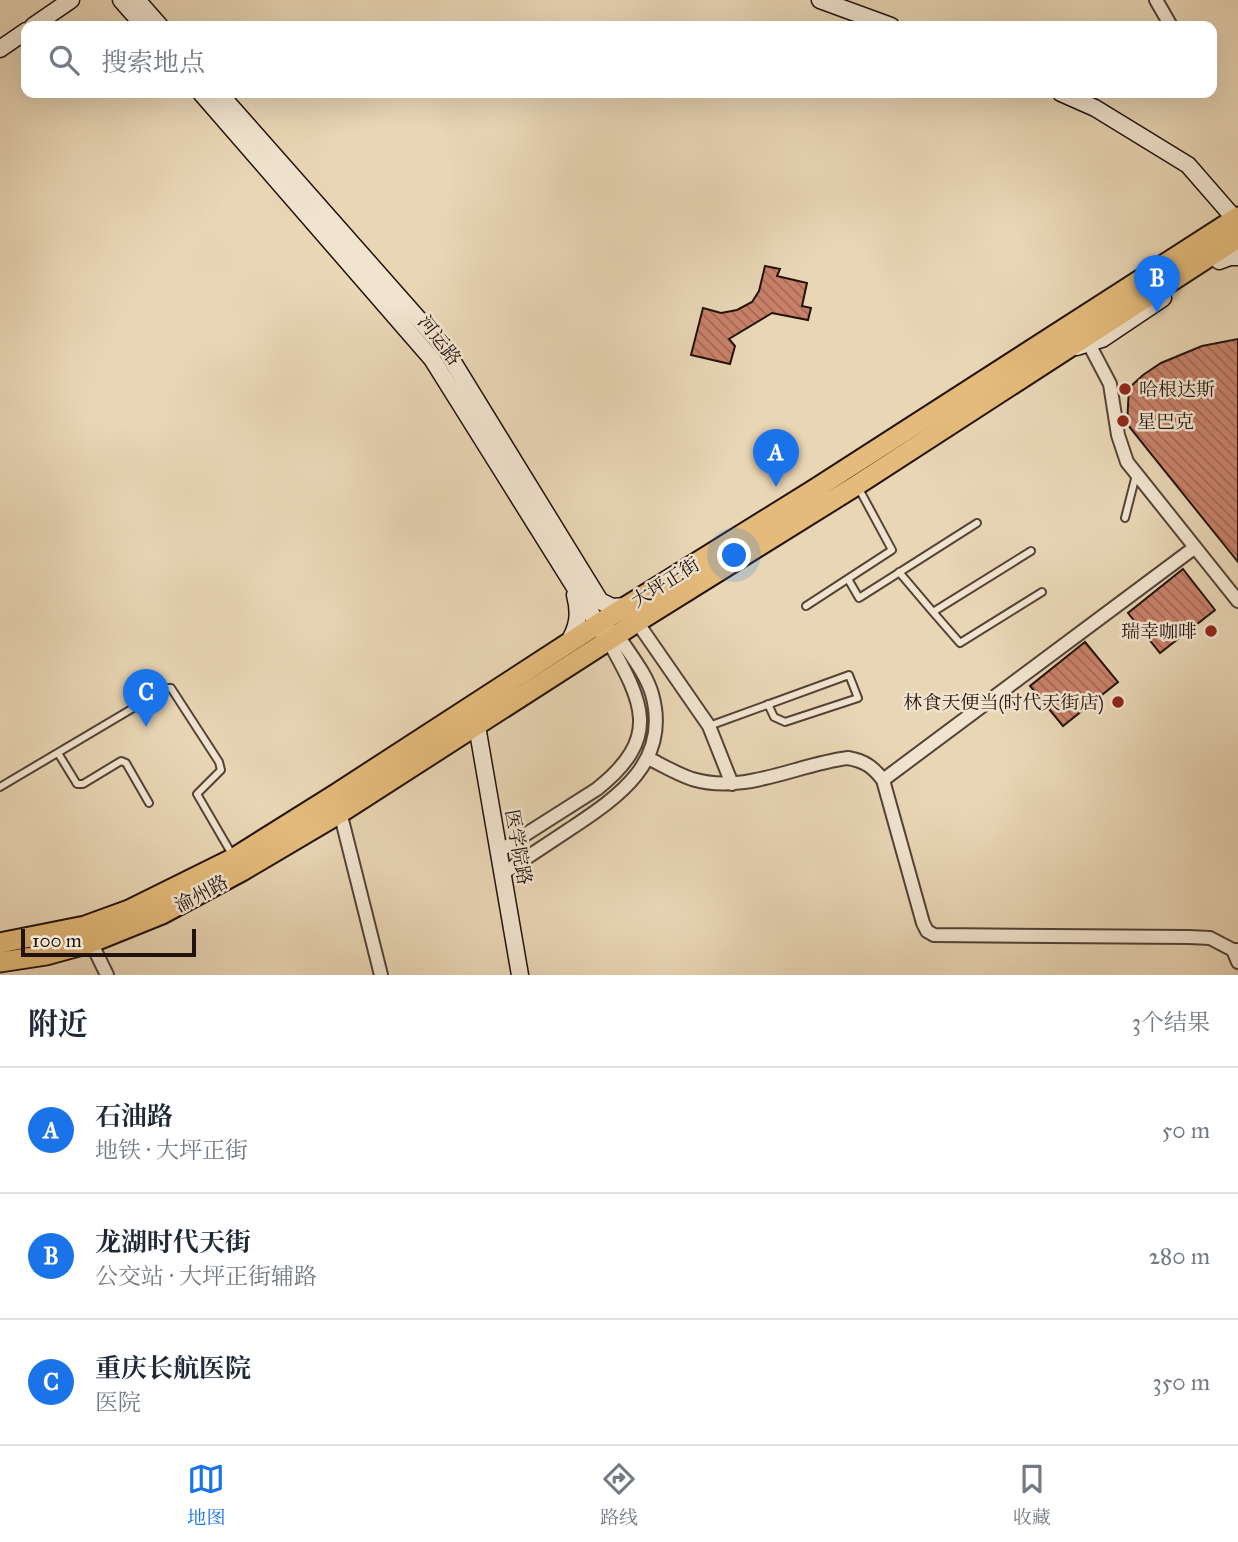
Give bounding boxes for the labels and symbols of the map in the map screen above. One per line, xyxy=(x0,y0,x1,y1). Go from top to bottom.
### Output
pin: B xyxy=(1134,255,1180,313)
street label: 河运路 xyxy=(413,311,466,370)
place label: 哈根达斯 xyxy=(1139,378,1215,401)
marker: 哈根达斯 xyxy=(1117,381,1133,397)
place label: 星巴克 xyxy=(1137,410,1194,433)
marker: 星巴克 xyxy=(1115,413,1131,429)
pin: A xyxy=(753,429,799,487)
your location xyxy=(717,538,751,572)
street label: 大坪正街 xyxy=(627,553,704,612)
place label: 瑞幸咖啡 xyxy=(1121,620,1197,643)
marker: 瑞幸咖啡 xyxy=(1203,623,1219,639)
pin: C xyxy=(123,669,169,727)
place label: 林食天便当(时代天街店) xyxy=(903,691,1104,715)
marker: 林食天便当(时代天街店) xyxy=(1110,694,1126,710)
street label: 医学院路 xyxy=(501,808,536,887)
street label: 渝州路 xyxy=(171,870,232,917)
scale bar xyxy=(21,926,196,958)

